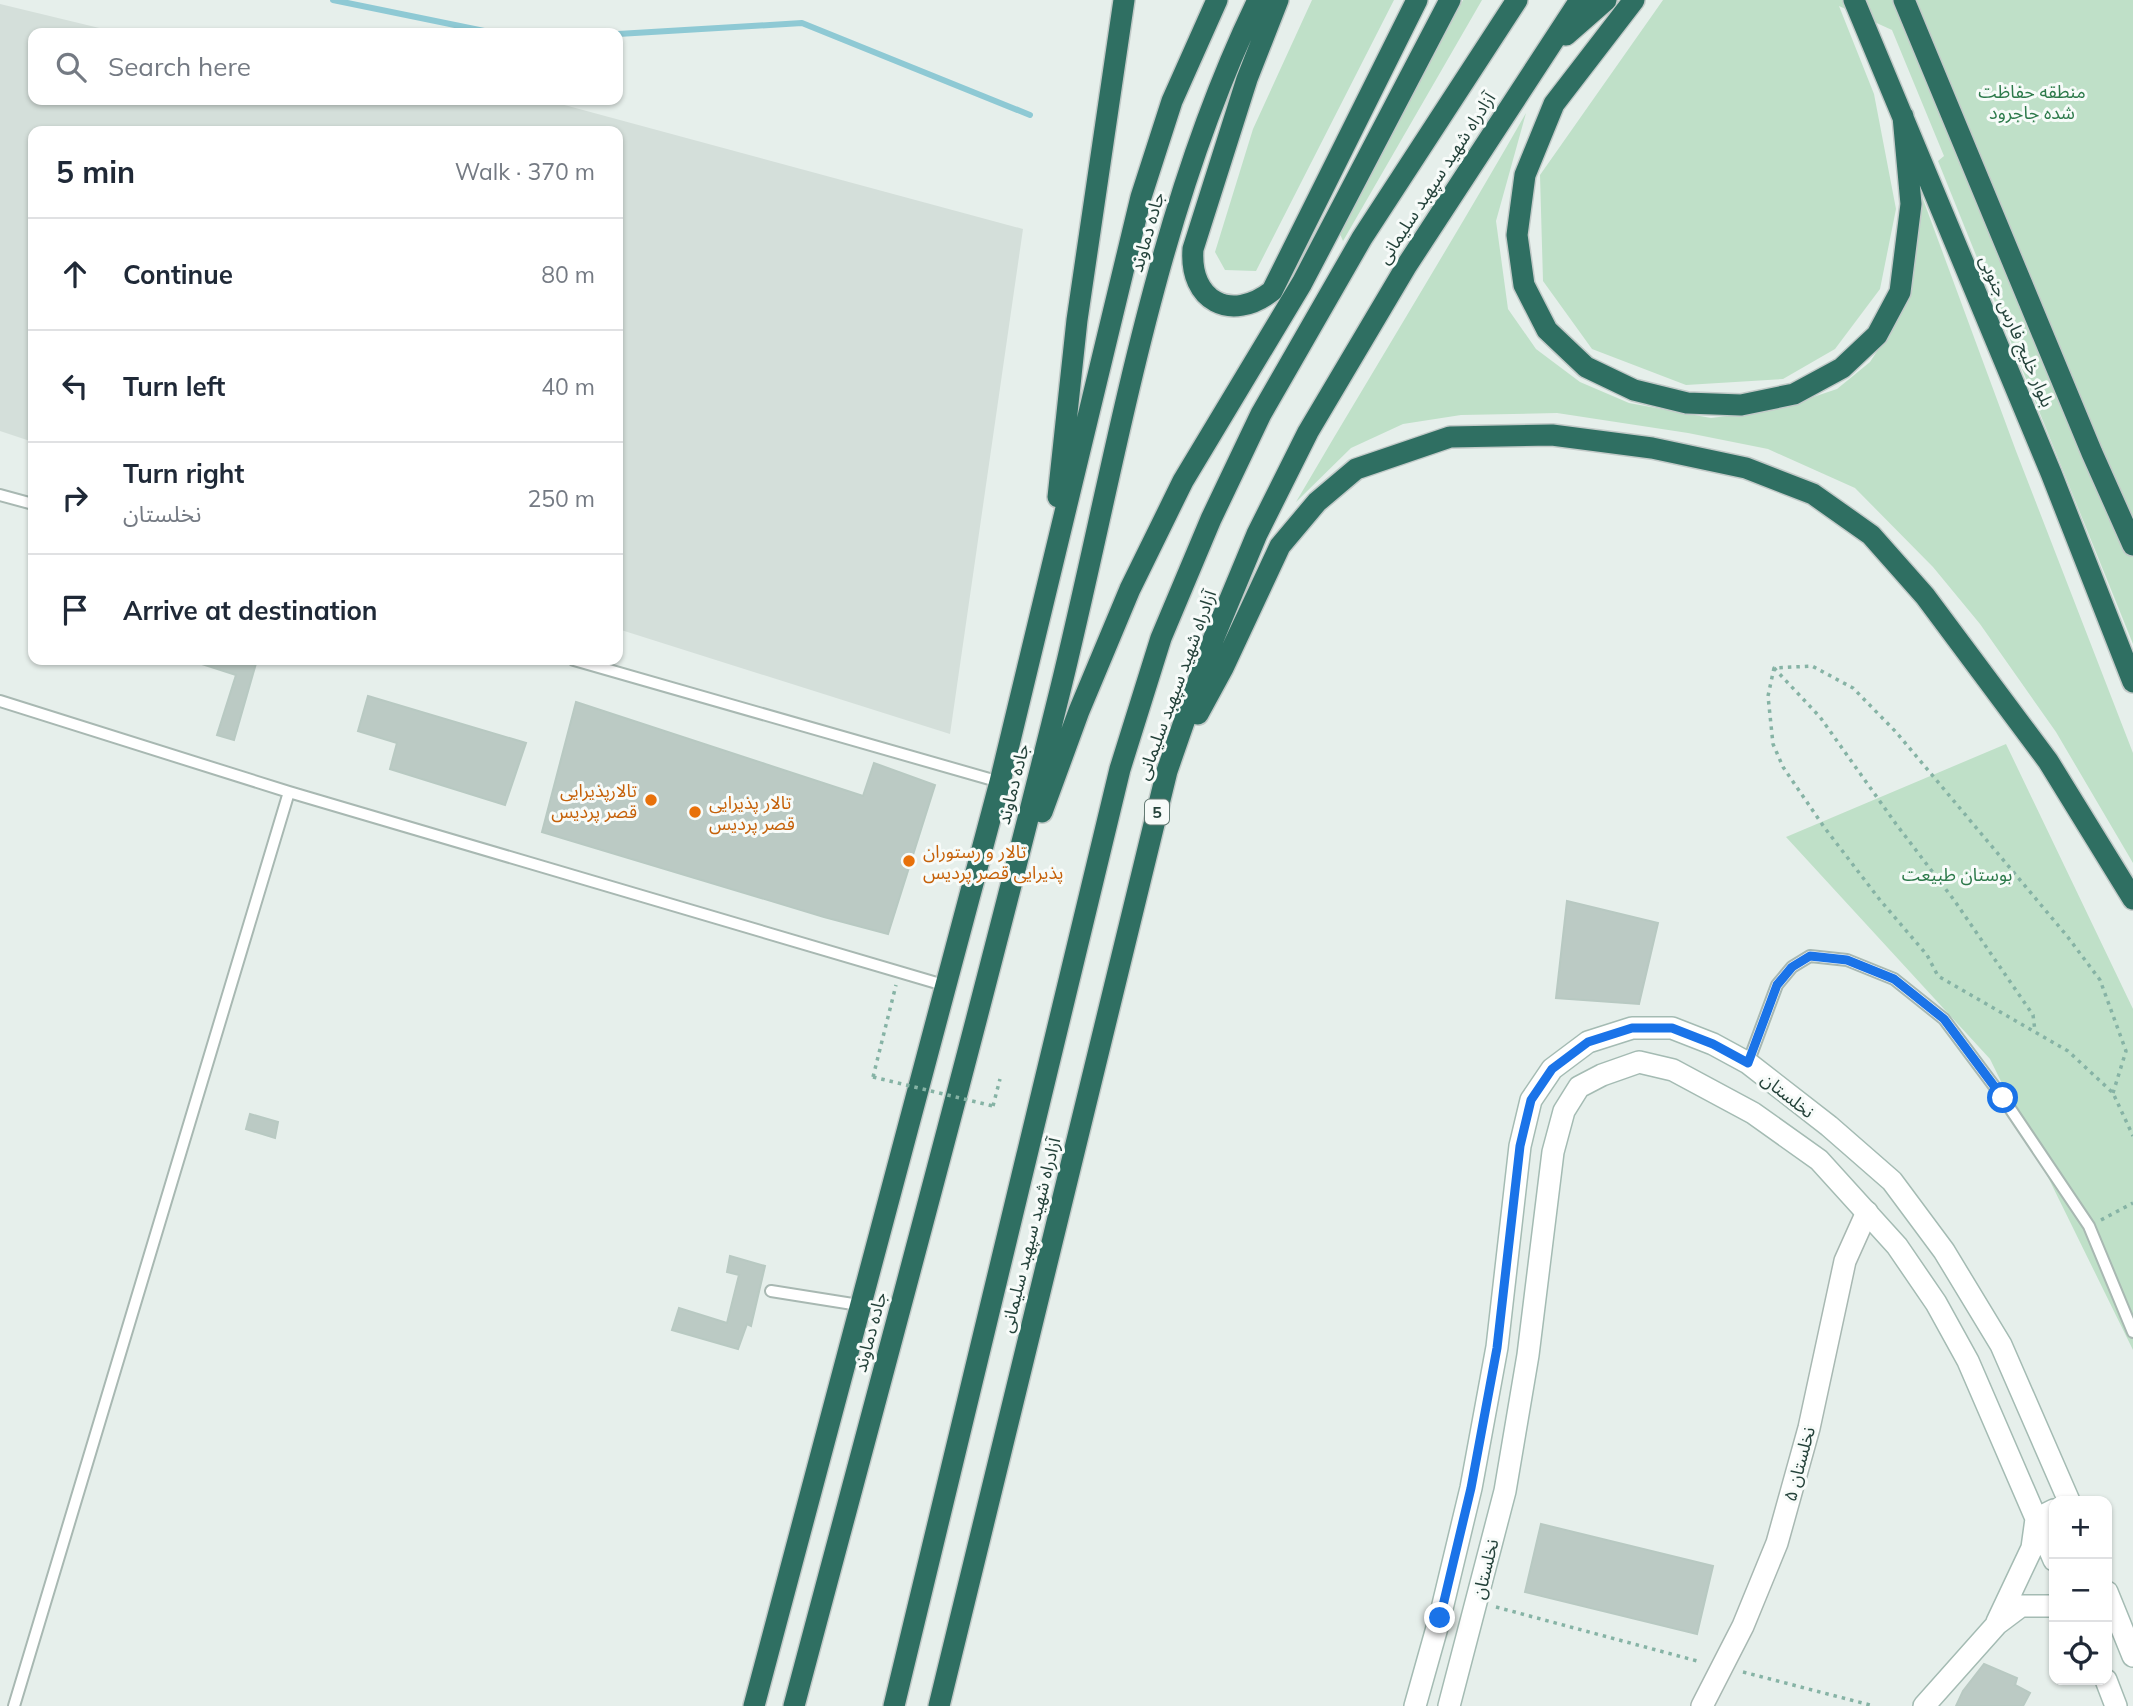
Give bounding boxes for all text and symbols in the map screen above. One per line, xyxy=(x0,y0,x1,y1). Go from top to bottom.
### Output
search box xyxy=(28,28,623,105)
icon: search xyxy=(52,48,90,86)
text: Search here xyxy=(108,50,251,83)
park label: منطقه حفاظت شده جاجرود xyxy=(1978,80,2086,124)
street label: آزادراه شهید سپهبد سلیمانی xyxy=(1372,87,1501,268)
text: 5 min xyxy=(56,153,135,191)
text: Walk · 370 m xyxy=(455,157,595,186)
street label: جاده دماوند xyxy=(1125,189,1169,275)
street label: بلوار خلیج فارس جنوبی xyxy=(1973,252,2059,411)
icon: ahead xyxy=(56,255,94,293)
text: Continue xyxy=(123,258,233,291)
text: 80 m xyxy=(541,260,595,289)
icon: left xyxy=(56,367,94,405)
text: Turn left xyxy=(123,370,225,403)
text: 40 m xyxy=(541,372,595,401)
text: Turn right xyxy=(123,457,244,490)
icon: right xyxy=(56,479,94,517)
text: 250 m xyxy=(527,484,595,513)
text: نخلستان xyxy=(123,499,201,528)
street label: آزادراه شهید سپهبد سلیمانی xyxy=(1131,586,1221,783)
icon: arrive xyxy=(56,591,94,629)
text: Arrive at destination xyxy=(123,594,378,627)
street label: جاده دماوند xyxy=(992,741,1034,827)
place label: تالارپذیرایی قصر پردیس xyxy=(551,779,637,823)
place label: تالار پذیرایی قصر پردیس xyxy=(709,791,795,835)
marker: تالارپذیرایی قصر پردیس xyxy=(643,792,659,808)
road number: 5 xyxy=(1145,800,1169,824)
marker: تالار پذیرایی قصر پردیس xyxy=(687,804,703,820)
place label: تالار و رستوران پذیرایی قصر پردیس xyxy=(923,840,1063,884)
marker: تالار و رستوران پذیرایی قصر پردیس xyxy=(901,853,917,869)
park label: بوستان طبیعت xyxy=(1902,863,2012,886)
street label: نخلستان xyxy=(1757,1067,1819,1123)
route start xyxy=(1987,1082,2018,1113)
street label: آزادراه شهید سپهبد سلیمانی xyxy=(995,1134,1066,1335)
street label: جاده دماوند xyxy=(848,1289,892,1375)
street label: نخلستان ۵ xyxy=(1778,1424,1820,1504)
map controls xyxy=(2049,1496,2112,1685)
button: + xyxy=(2049,1496,2112,1559)
street label: نخلستان xyxy=(1466,1536,1504,1602)
button: − xyxy=(2049,1559,2112,1622)
route end xyxy=(1424,1602,1455,1633)
button: locate xyxy=(2049,1622,2112,1685)

